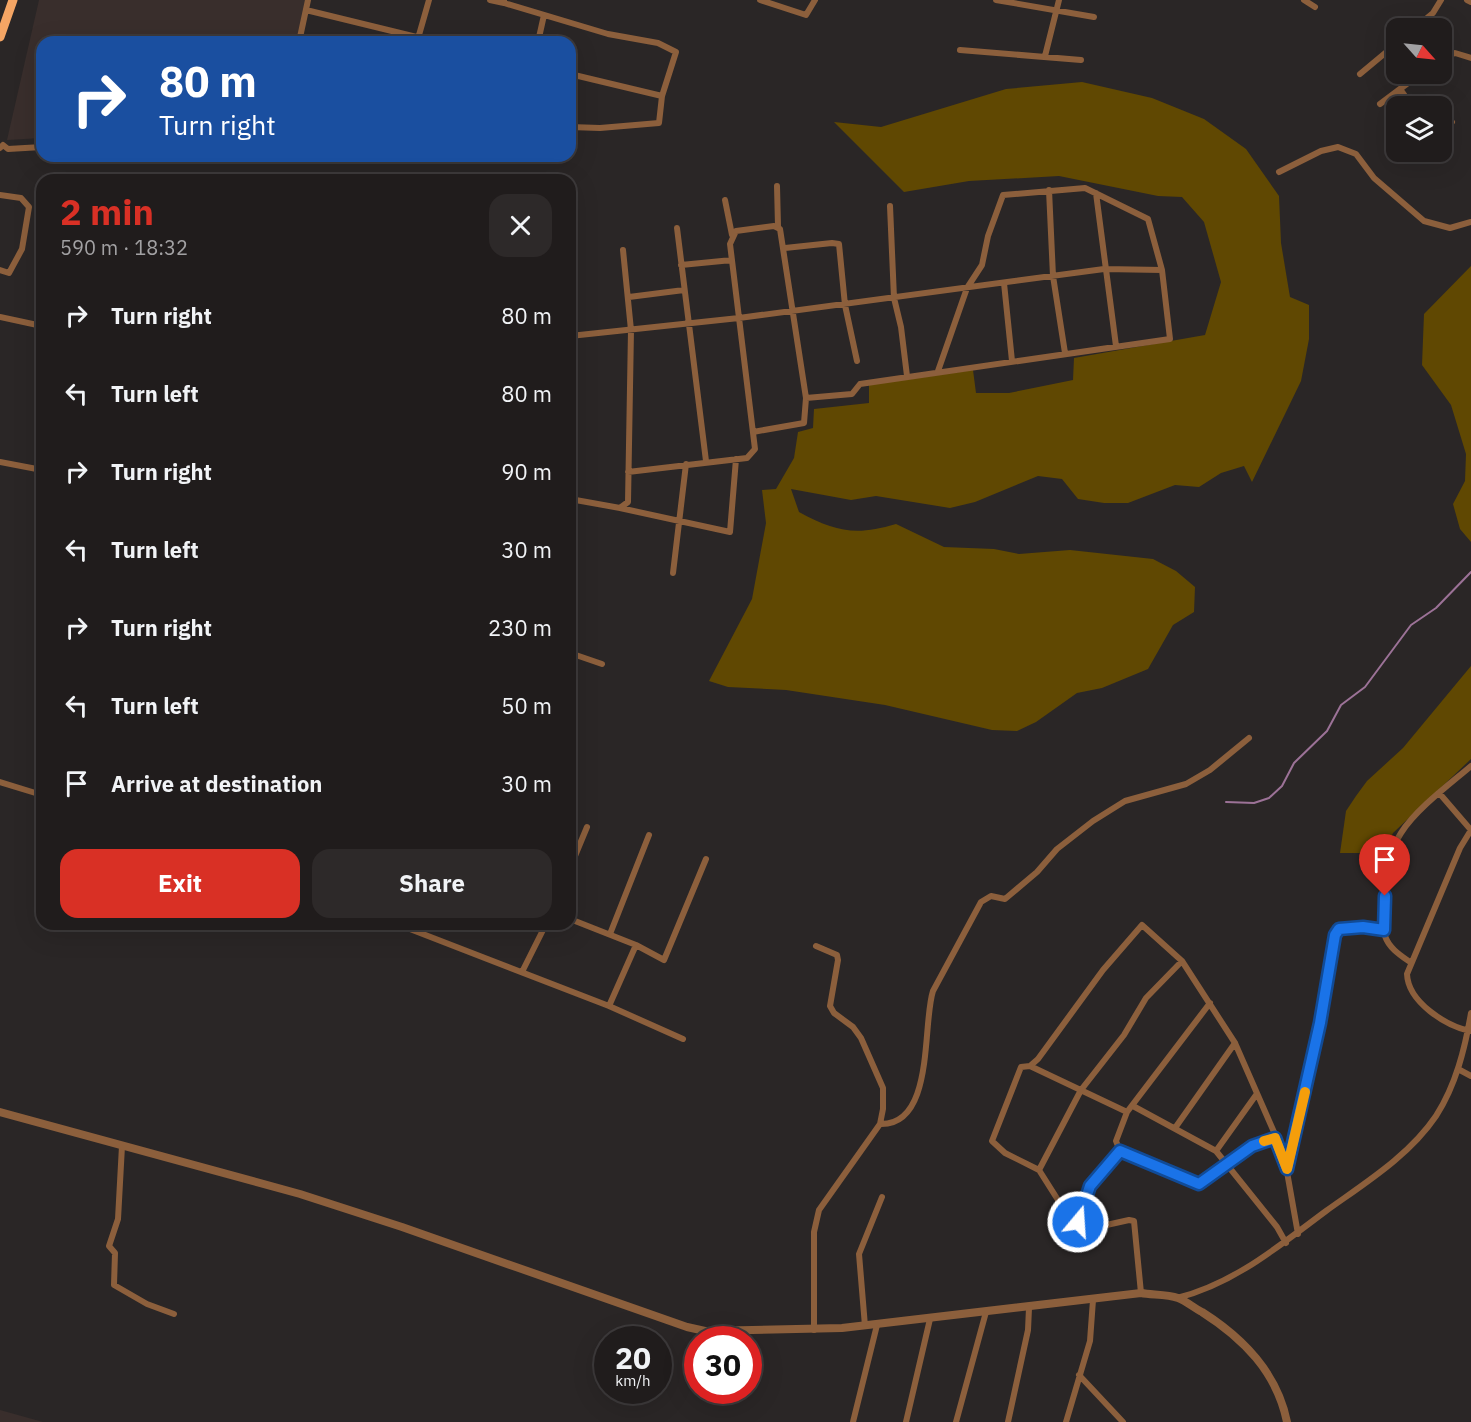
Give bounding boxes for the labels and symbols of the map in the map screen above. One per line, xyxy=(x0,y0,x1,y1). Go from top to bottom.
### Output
north arrow xyxy=(1386,18,1452,84)
pin xyxy=(1359,834,1410,896)
position arrow xyxy=(1046,1190,1110,1254)
speed limit sign: 30 xyxy=(684,1326,762,1404)

